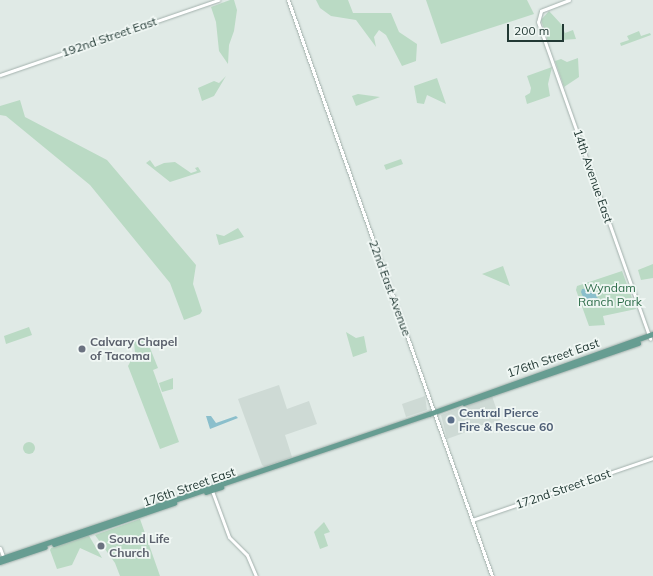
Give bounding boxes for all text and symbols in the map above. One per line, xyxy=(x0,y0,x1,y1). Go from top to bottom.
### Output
street label: 192nd Street East xyxy=(60,14,158,60)
scale bar xyxy=(509,16,566,42)
text: 200 m xyxy=(514,23,549,38)
street label: 14th Avenue East xyxy=(570,127,616,225)
street label: 22nd East Avenue xyxy=(366,238,414,338)
park label: Wyndam Ranch Park xyxy=(578,281,642,309)
place label: Calvary Chapel of Tacoma xyxy=(90,335,177,363)
street label: 176th Street East xyxy=(505,335,601,381)
marker: Calvary Chapel of Tacoma xyxy=(77,344,87,354)
place label: Central Pierce Fire & Rescue 60 xyxy=(459,406,553,434)
marker: Central Pierce Fire & Rescue 60 xyxy=(446,415,456,425)
street label: 176th Street East xyxy=(141,464,237,510)
street label: 172nd Street East xyxy=(514,466,612,512)
place label: Sound Life Church xyxy=(109,532,170,560)
marker: Sound Life Church xyxy=(96,541,106,551)

